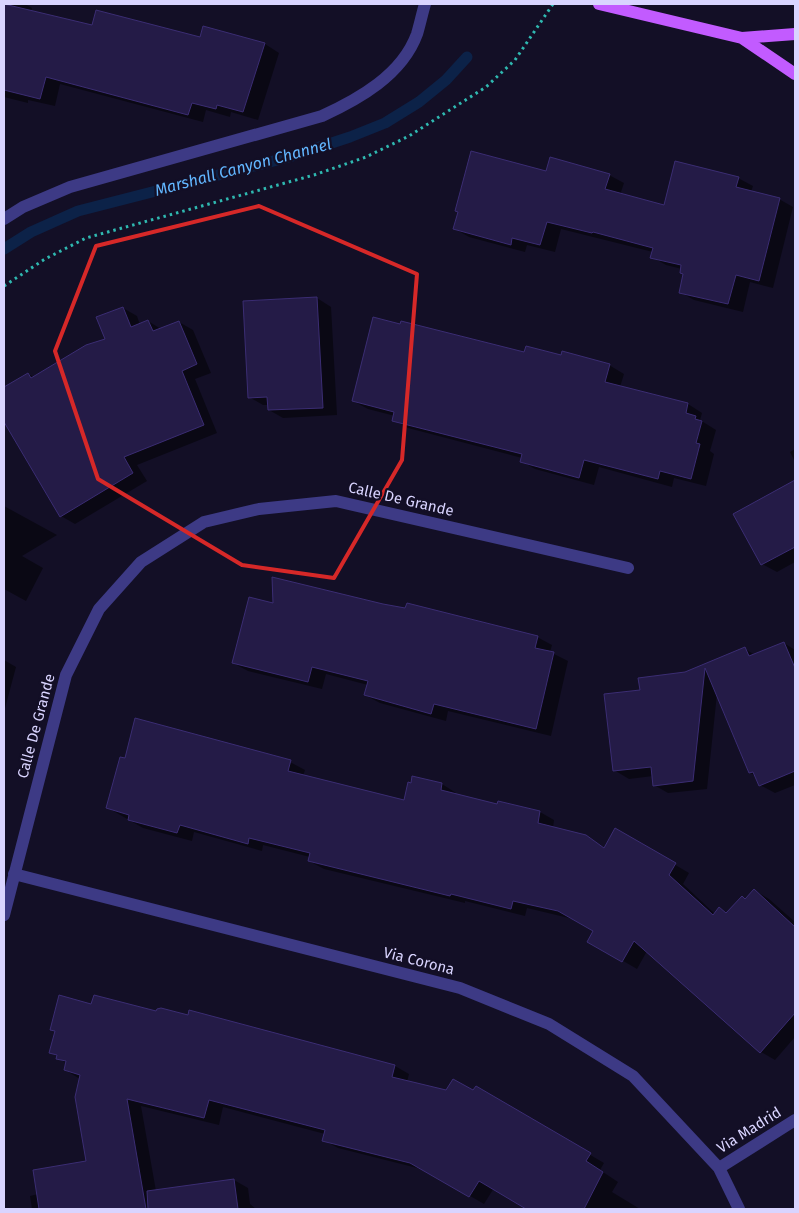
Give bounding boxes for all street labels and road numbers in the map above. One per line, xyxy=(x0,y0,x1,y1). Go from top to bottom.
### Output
street label: Calle De Grande xyxy=(346,478,456,520)
street label: Calle De Grande xyxy=(13,672,59,780)
street label: Via Corona xyxy=(382,943,456,979)
street label: Via Madrid xyxy=(713,1103,785,1157)

